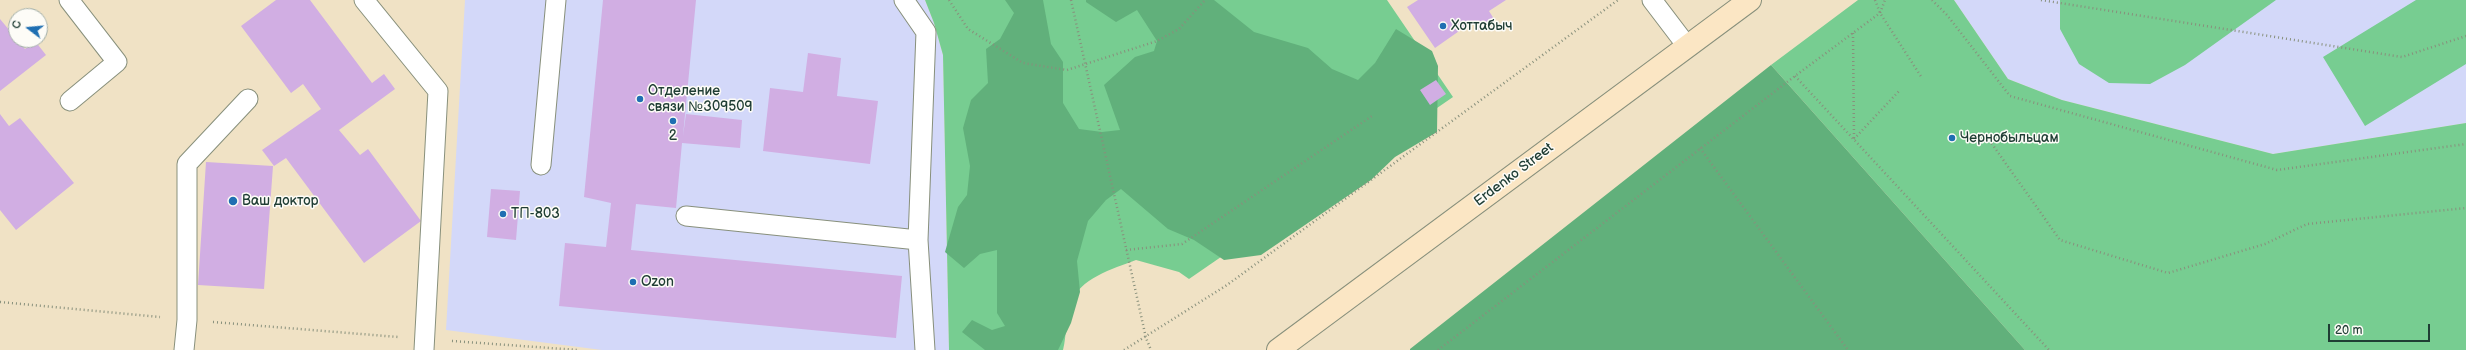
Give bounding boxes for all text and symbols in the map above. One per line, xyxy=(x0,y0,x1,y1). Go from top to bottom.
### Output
north arrow xyxy=(8,8,48,48)
place label: Хоттабыч xyxy=(1451,18,1512,34)
text: С xyxy=(10,19,24,30)
marker: Хоттабыч xyxy=(1438,21,1448,31)
place label: Отделение связи №309509 xyxy=(648,83,753,116)
marker: Отделение связи №309509 xyxy=(635,94,645,104)
marker: 2 xyxy=(668,116,678,126)
place label: 2 xyxy=(669,128,677,144)
place label: Чернобыльцам xyxy=(1960,130,2059,146)
marker: Чернобыльцам xyxy=(1947,133,1957,143)
street label: Erdenko Street xyxy=(1471,140,1557,210)
place label: Ваш доктор xyxy=(242,193,318,209)
marker: Ваш доктор xyxy=(227,195,239,207)
place label: ТП-803 xyxy=(511,206,560,222)
marker: ТП-803 xyxy=(498,209,508,219)
place label: Ozon xyxy=(641,274,674,290)
marker: Ozon xyxy=(628,277,638,287)
scale bar xyxy=(2330,316,2432,342)
text: 20 m xyxy=(2335,323,2362,338)

